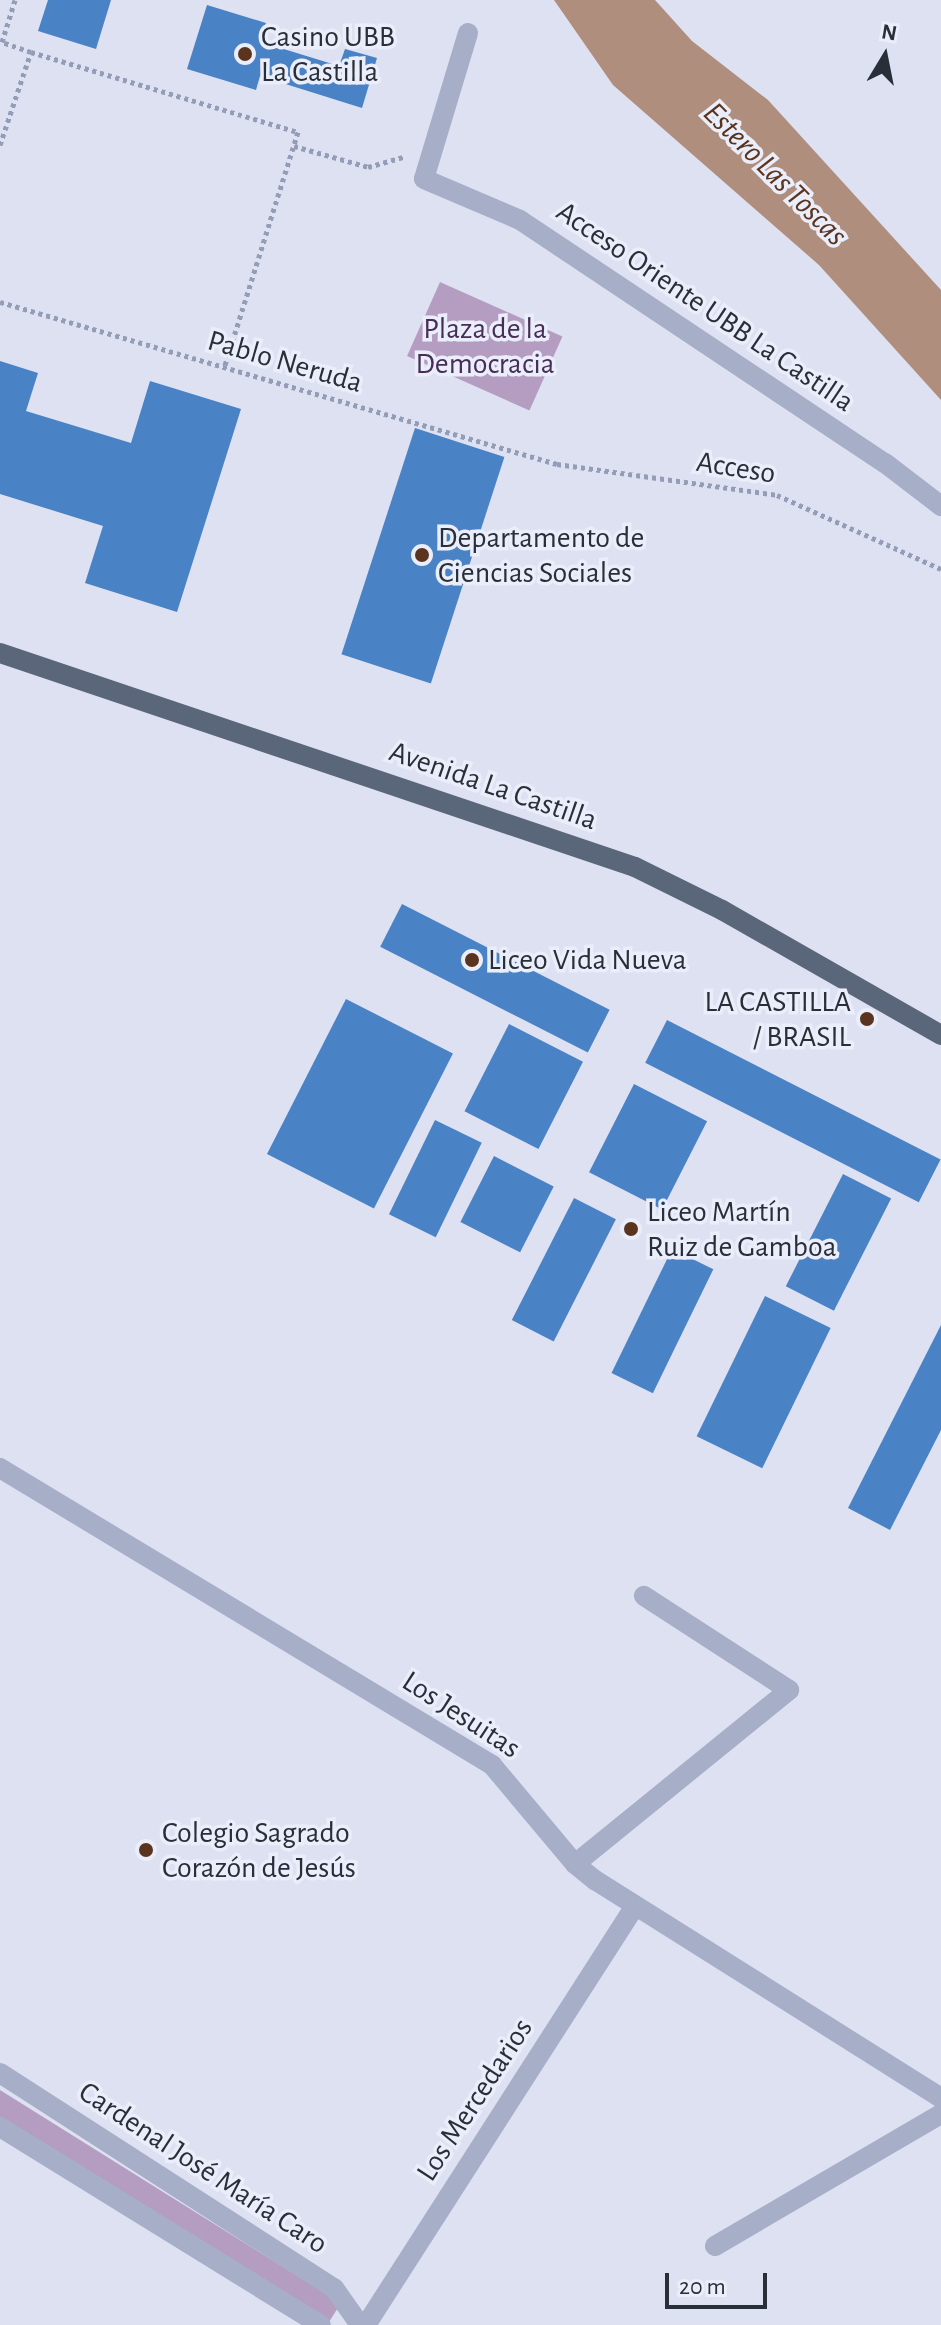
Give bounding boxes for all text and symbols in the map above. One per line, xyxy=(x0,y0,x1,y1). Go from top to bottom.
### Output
north arrow xyxy=(845,16,925,96)
place label: Casino UBB La Castilla xyxy=(261,19,395,90)
text: N xyxy=(880,20,899,45)
marker: Casino UBB La Castilla xyxy=(236,45,254,63)
water label: Estero Las Toscas xyxy=(695,94,855,254)
street label: Acceso Oriente UBB La Castilla xyxy=(549,194,861,420)
park label: Plaza de la Democracia xyxy=(415,311,555,382)
street label: Pablo Neruda xyxy=(203,323,367,401)
street label: Acceso xyxy=(694,444,778,492)
place label: Departamento de Ciencias Sociales xyxy=(438,520,644,590)
marker: Departamento de Ciencias Sociales xyxy=(413,546,431,564)
street label: Avenida La Castilla xyxy=(384,734,602,838)
place label: Liceo Vida Nueva xyxy=(488,942,687,978)
marker: Liceo Vida Nueva xyxy=(463,951,481,969)
place label: LA CASTILLA / BRASIL xyxy=(705,984,851,1054)
marker: LA CASTILLA / BRASIL xyxy=(858,1010,876,1028)
place label: Liceo Martín Ruiz de Gamboa xyxy=(647,1194,837,1264)
marker: Liceo Martín Ruiz de Gamboa xyxy=(622,1220,640,1238)
street label: Los Jesuitas xyxy=(395,1664,527,1766)
place label: Colegio Sagrado Corazón de Jesús xyxy=(162,1815,356,1886)
marker: Colegio Sagrado Corazón de Jesús xyxy=(137,1841,155,1859)
street label: Los Mercedarios xyxy=(409,2012,541,2188)
street label: Cardenal José María Caro xyxy=(72,2074,334,2262)
scale bar xyxy=(669,2257,771,2307)
text: 20 m xyxy=(679,2275,726,2299)

